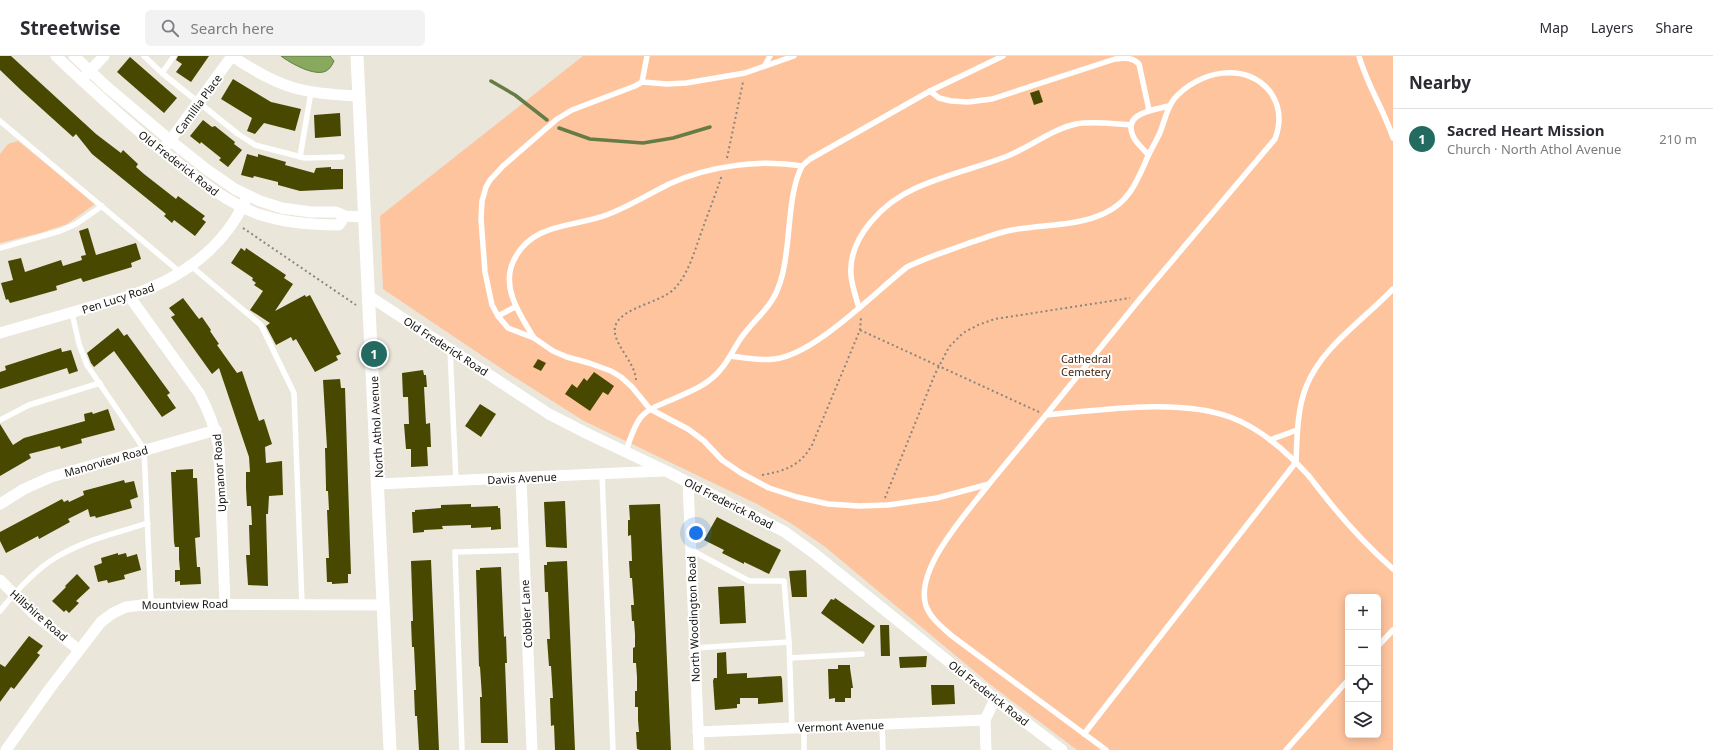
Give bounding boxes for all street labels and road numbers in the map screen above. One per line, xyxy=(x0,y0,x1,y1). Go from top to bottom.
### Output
street label: Camillia Place xyxy=(171,71,225,137)
street label: Old Frederick Road xyxy=(136,127,222,199)
street label: Pen Lucy Road xyxy=(80,279,156,317)
street label: Old Frederick Road xyxy=(401,313,491,379)
street label: North Athol Avenue xyxy=(366,376,386,478)
street label: Upmanor Road xyxy=(209,433,229,513)
street label: Manorview Road xyxy=(62,442,150,480)
street label: Davis Avenue xyxy=(487,469,557,487)
street label: Old Frederick Road xyxy=(682,474,776,532)
street label: North Woodington Road xyxy=(683,556,703,682)
street label: Cobbler Lane xyxy=(517,579,535,649)
street label: Hillshire Road xyxy=(7,586,71,644)
street label: Mountview Road xyxy=(142,596,228,612)
street label: Old Frederick Road xyxy=(946,657,1032,729)
street label: Vermont Avenue xyxy=(798,717,884,735)

